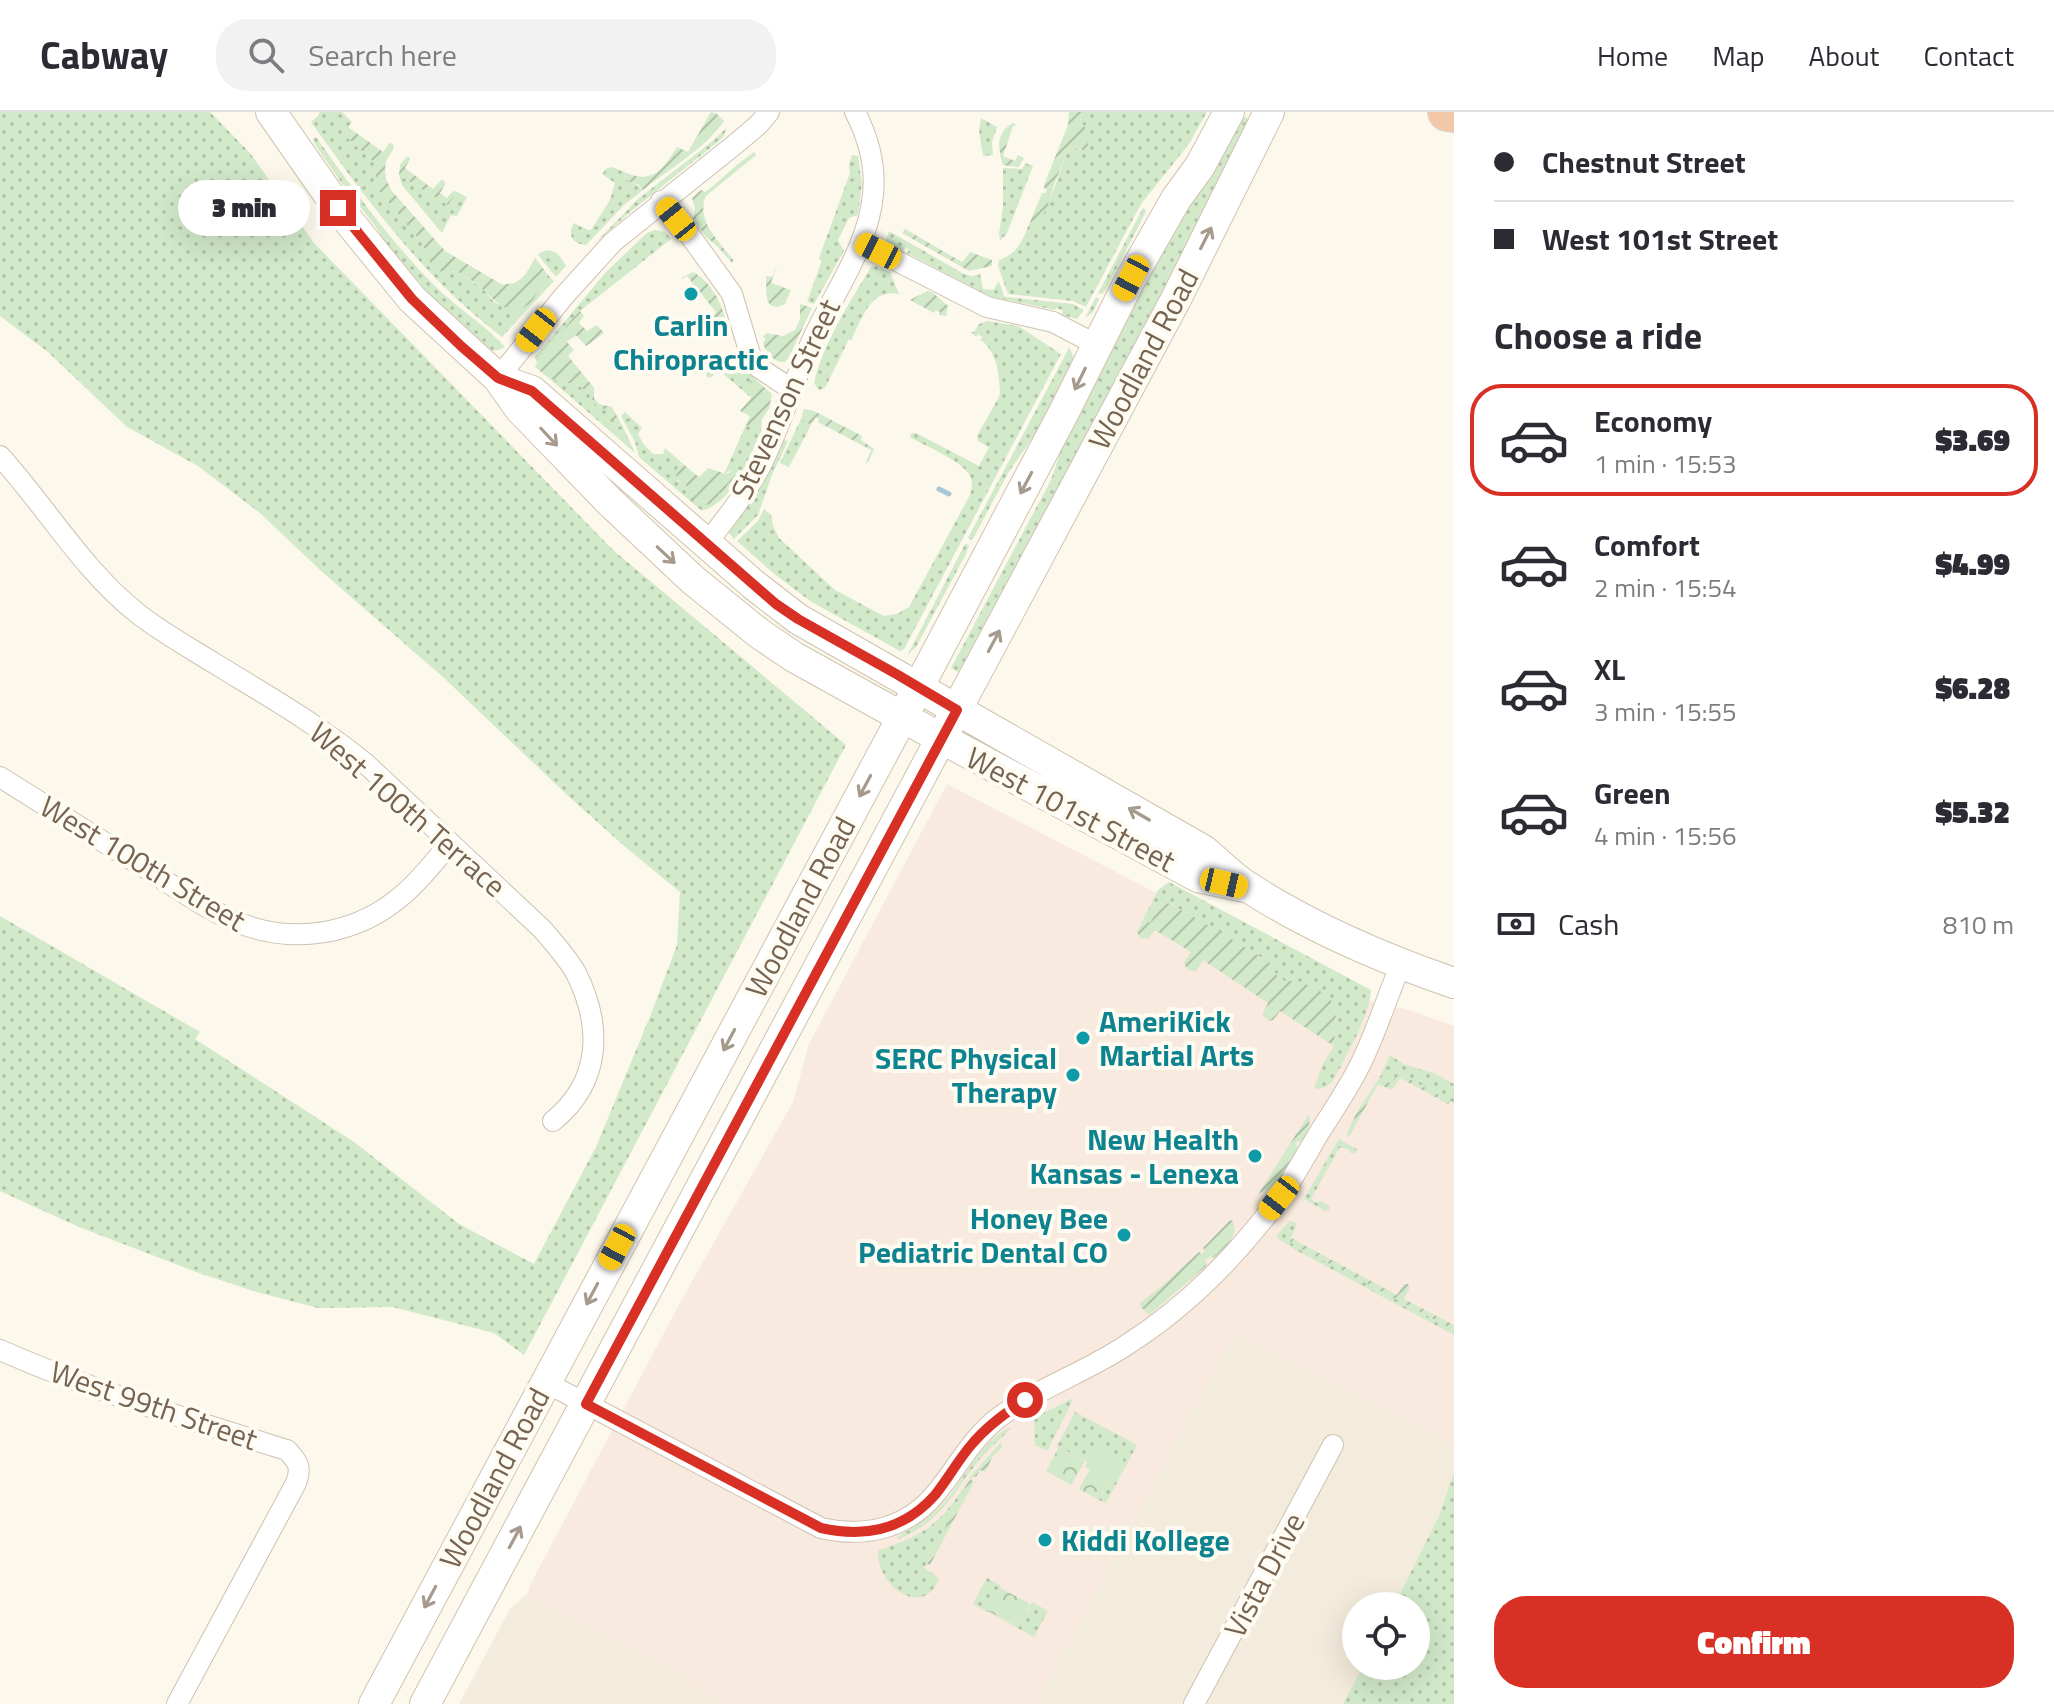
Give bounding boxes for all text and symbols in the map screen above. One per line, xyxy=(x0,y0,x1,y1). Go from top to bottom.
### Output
search box xyxy=(216,19,776,91)
text: Cabway xyxy=(40,26,168,84)
text: Search here xyxy=(308,32,457,78)
icon: search xyxy=(244,33,288,77)
text: Home xyxy=(1597,34,1668,77)
text: Map xyxy=(1712,34,1765,77)
text: About xyxy=(1809,34,1879,77)
text: Contact xyxy=(1923,34,2014,77)
text: Chestnut Street xyxy=(1542,139,1746,185)
callout: 3 min xyxy=(178,180,310,236)
text: 3 min xyxy=(212,188,276,227)
route end xyxy=(320,190,356,226)
car xyxy=(652,193,700,245)
text: West 101st Street xyxy=(1542,216,1778,262)
one-way arrow xyxy=(1199,226,1215,250)
car xyxy=(851,229,905,273)
car xyxy=(1109,251,1153,305)
street label: Woodland Road xyxy=(1076,260,1210,458)
marker: Carlin Chiropractic xyxy=(682,285,700,303)
street label: Stevenson Street xyxy=(718,291,852,507)
place label: Carlin Chiropractic xyxy=(613,302,769,382)
car xyxy=(512,304,560,356)
text: Choose a ride xyxy=(1494,308,1702,363)
one-way arrow xyxy=(1072,367,1087,391)
text: Economy xyxy=(1594,398,1712,444)
icon: car xyxy=(1498,404,1570,476)
text: $3.69 xyxy=(1936,417,2010,463)
one-way arrow xyxy=(539,427,558,447)
text: 1 min · 15:53 xyxy=(1594,444,1737,483)
one-way arrow xyxy=(1018,470,1034,494)
text: Comfort xyxy=(1594,522,1700,568)
icon: car xyxy=(1498,528,1570,600)
text: $4.99 xyxy=(1936,541,2010,587)
one-way arrow xyxy=(656,545,676,564)
text: 2 min · 15:54 xyxy=(1594,568,1737,607)
one-way arrow xyxy=(986,630,1002,654)
text: XL xyxy=(1594,646,1625,692)
icon: car xyxy=(1498,652,1570,724)
text: $6.28 xyxy=(1936,665,2010,711)
text: 3 min · 15:55 xyxy=(1594,692,1737,731)
street label: West 100th Terrace xyxy=(299,710,517,908)
street label: West 101st Street xyxy=(958,734,1184,884)
text: Green xyxy=(1594,770,1671,816)
one-way arrow xyxy=(857,774,872,798)
icon: car xyxy=(1498,776,1570,848)
street label: West 100th Street xyxy=(31,783,255,943)
text: $5.32 xyxy=(1936,789,2010,835)
one-way arrow xyxy=(1128,806,1151,822)
street label: Woodland Road xyxy=(733,808,867,1006)
text: 4 min · 15:56 xyxy=(1594,816,1737,855)
car xyxy=(1198,866,1250,900)
text: Cash xyxy=(1558,901,1619,947)
icon: cash xyxy=(1494,902,1538,946)
text: 810 m xyxy=(1943,905,2014,944)
place label: AmeriKick Martial Arts xyxy=(1099,998,1254,1078)
one-way arrow xyxy=(720,1028,736,1051)
marker: AmeriKick Martial Arts xyxy=(1074,1029,1092,1047)
place label: SERC Physical Therapy xyxy=(875,1035,1057,1115)
marker: SERC Physical Therapy xyxy=(1064,1066,1082,1084)
place label: New Health Kansas - Lenexa xyxy=(1029,1116,1239,1196)
marker: New Health Kansas - Lenexa xyxy=(1246,1147,1264,1165)
car xyxy=(1255,1172,1303,1224)
place label: Honey Bee Pediatric Dental CO xyxy=(858,1195,1108,1275)
car xyxy=(595,1220,639,1274)
marker: Honey Bee Pediatric Dental CO xyxy=(1115,1226,1133,1244)
one-way arrow xyxy=(584,1281,600,1305)
street label: West 99th Street xyxy=(44,1348,264,1462)
street label: Woodland Road xyxy=(427,1379,561,1577)
route start xyxy=(1007,1382,1043,1418)
street label: Vista Drive xyxy=(1212,1504,1316,1646)
place label: Kiddi Kollege xyxy=(1061,1517,1230,1563)
one-way arrow xyxy=(507,1525,523,1549)
marker: Kiddi Kollege xyxy=(1036,1531,1054,1549)
one-way arrow xyxy=(422,1585,438,1609)
map controls xyxy=(1342,1592,1430,1680)
button: locate xyxy=(1342,1592,1430,1680)
button: Confirm xyxy=(1494,1596,2014,1688)

